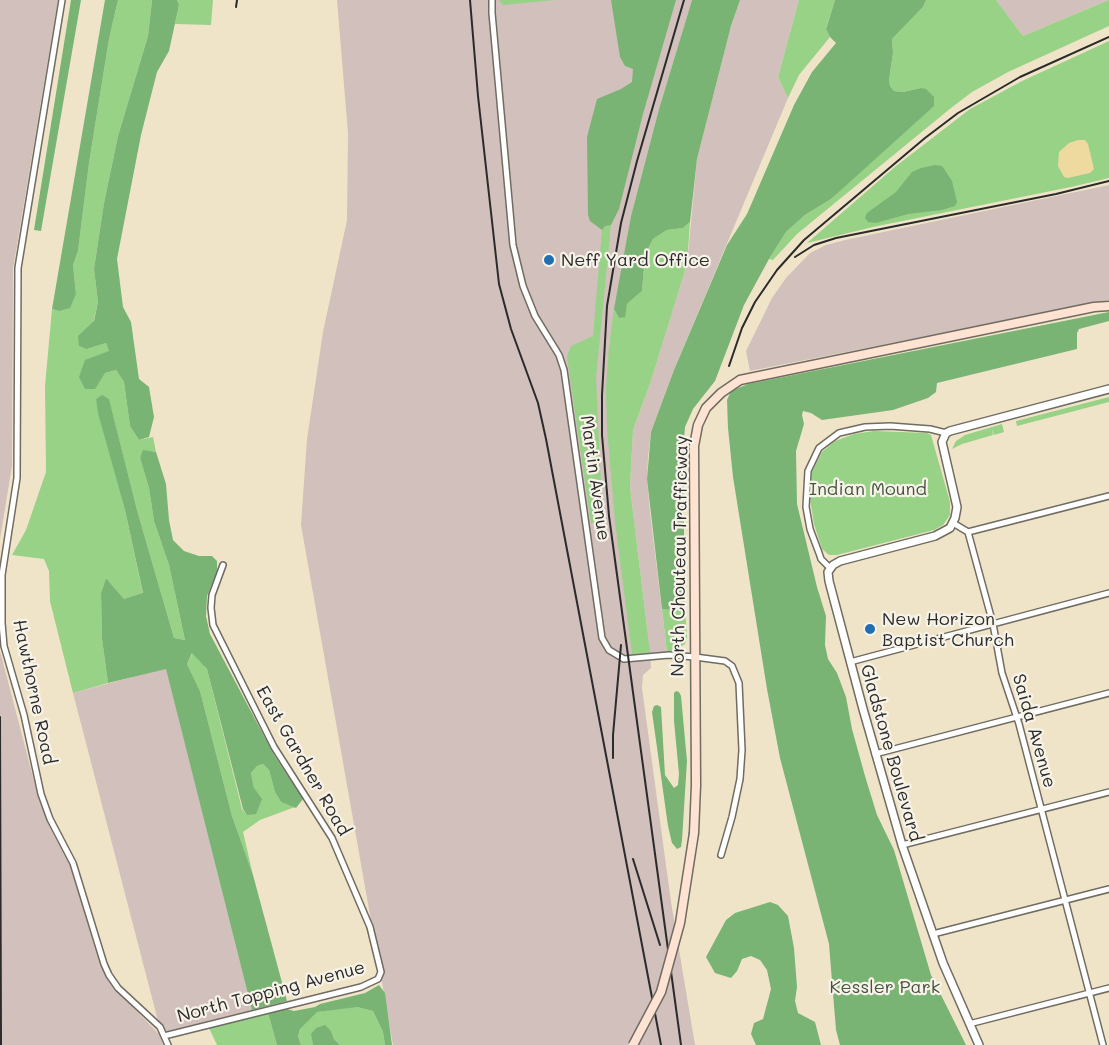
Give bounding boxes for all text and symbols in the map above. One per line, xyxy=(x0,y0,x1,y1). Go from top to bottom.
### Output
place label: Neff Yard Office xyxy=(561,249,710,271)
marker: Neff Yard Office xyxy=(542,253,556,267)
street label: Martin Avenue xyxy=(576,414,614,542)
street label: North Chouteau Trafficway xyxy=(667,435,693,677)
park label: Indian Mound xyxy=(809,478,927,500)
place label: New Horizon Baptist Church xyxy=(882,608,1014,650)
street label: Hawthorne Road xyxy=(8,618,60,766)
marker: New Horizon Baptist Church xyxy=(863,622,877,636)
street label: Gladstone Boulevard xyxy=(855,662,927,844)
street label: Saida Avenue xyxy=(1007,672,1061,790)
street label: East Gardner Road xyxy=(251,682,355,840)
street label: North Topping Avenue xyxy=(175,957,367,1027)
park label: Kessler Park xyxy=(830,976,940,998)

